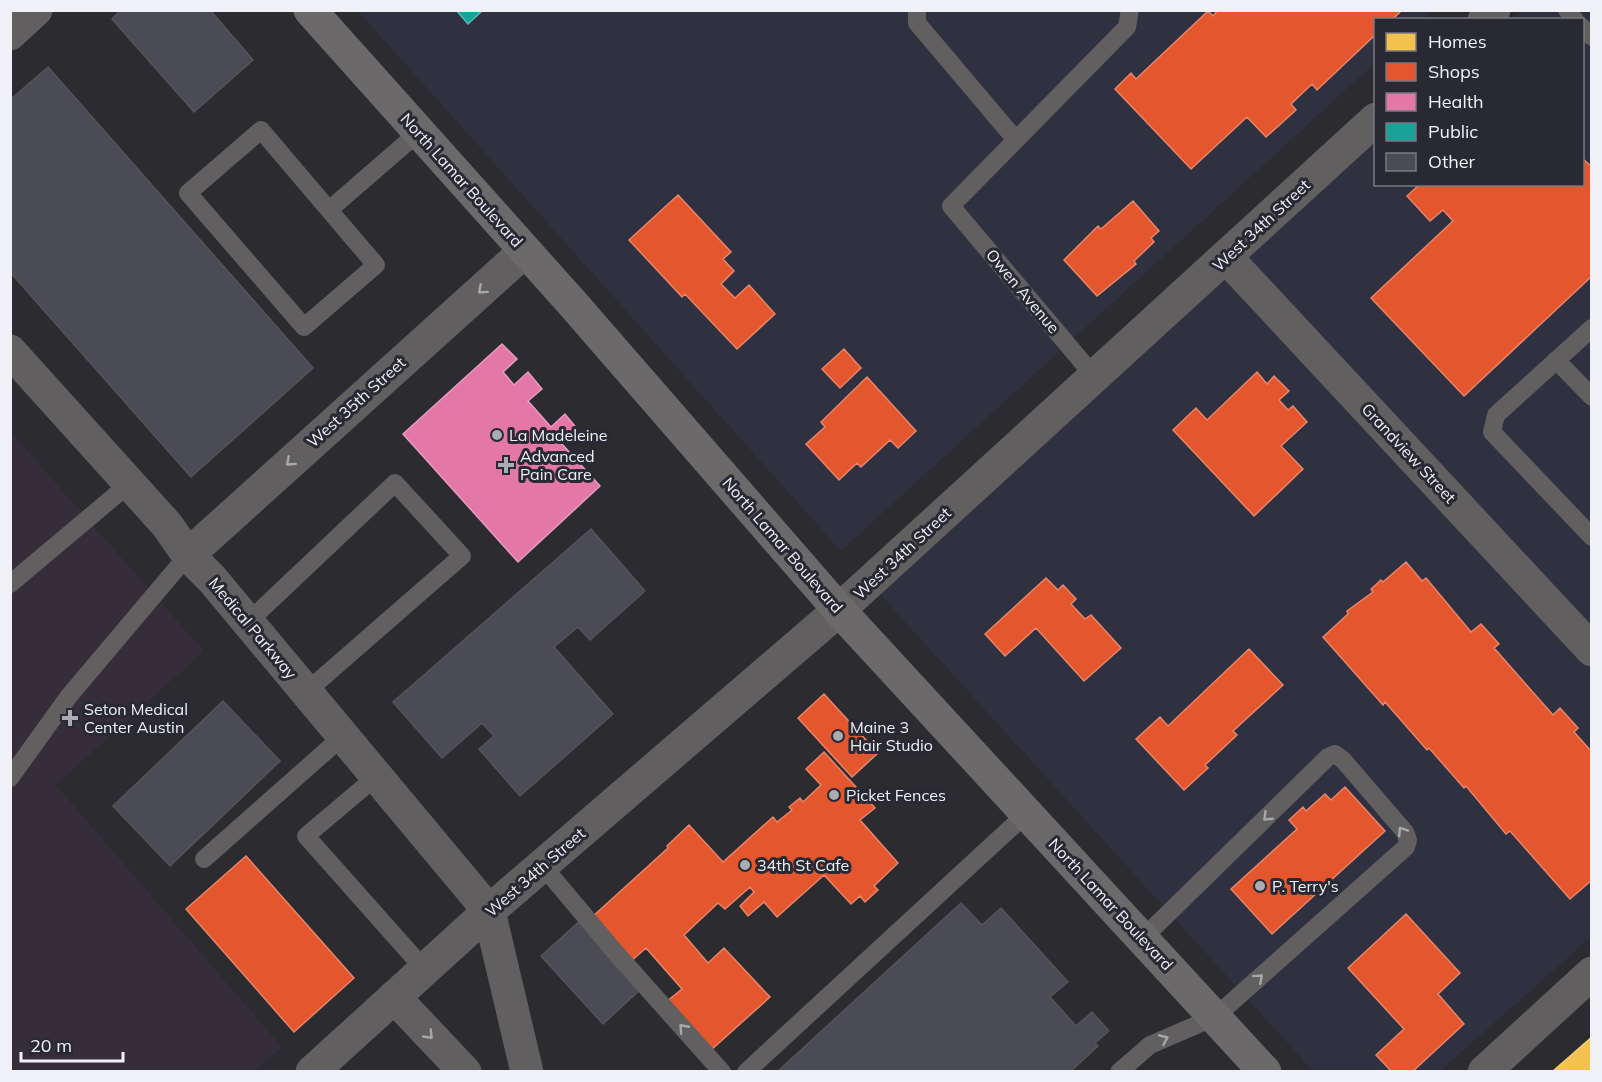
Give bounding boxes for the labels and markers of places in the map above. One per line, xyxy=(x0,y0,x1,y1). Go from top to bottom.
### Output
place label: La Madeleine xyxy=(509,425,608,445)
marker: La Madeleine xyxy=(490,428,504,442)
place label: Advanced Pain Care xyxy=(520,446,595,484)
marker: Advanced Pain Care xyxy=(497,456,515,474)
place label: Seton Medical Center Austin xyxy=(84,699,188,737)
marker: Seton Medical Center Austin xyxy=(61,709,79,727)
place label: Maine 3 Hair Studio xyxy=(850,717,933,755)
marker: Maine 3 Hair Studio xyxy=(831,729,845,743)
place label: Picket Fences xyxy=(846,785,946,805)
marker: Picket Fences xyxy=(827,788,841,802)
place label: 34th St Cafe xyxy=(757,855,849,875)
marker: 34th St Cafe xyxy=(738,858,752,872)
place label: P. Terry's xyxy=(1272,876,1339,896)
marker: P. Terry's xyxy=(1253,879,1267,893)

